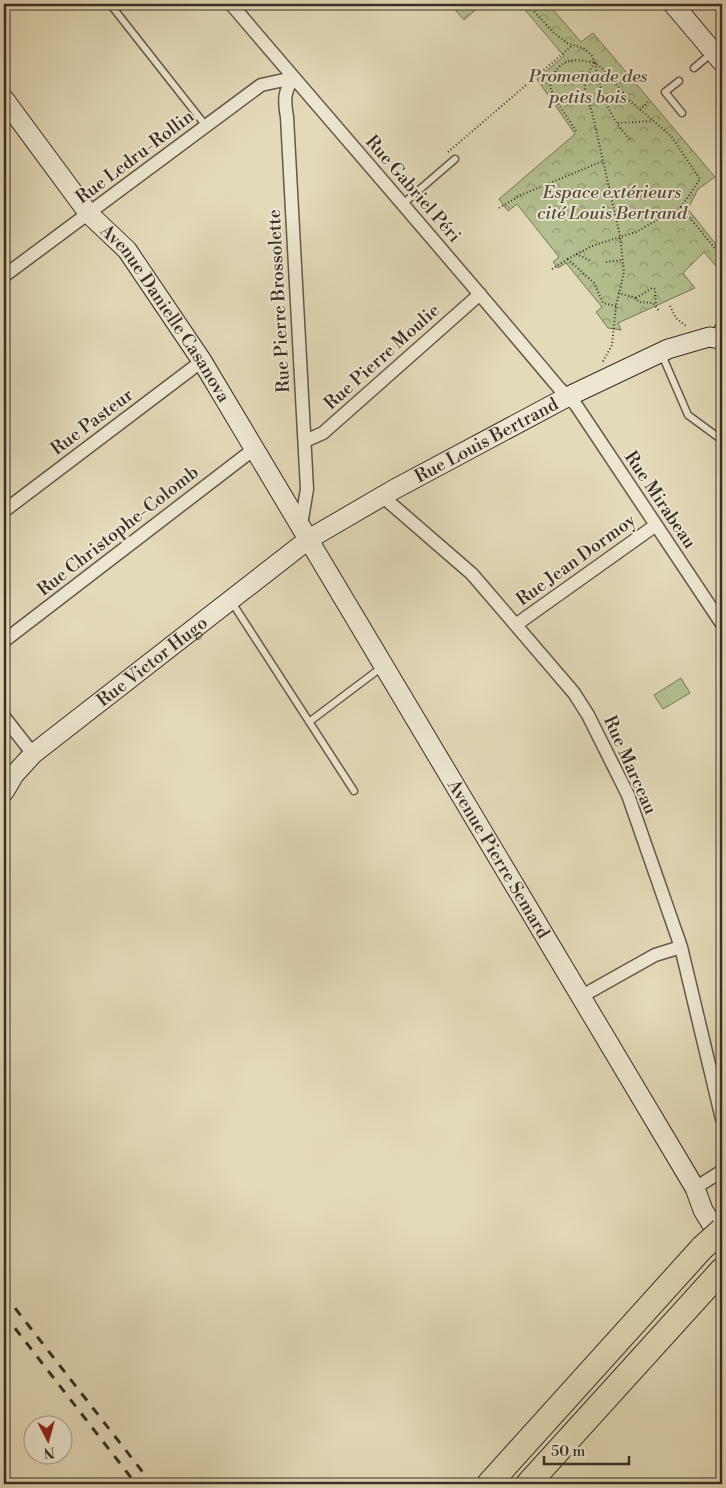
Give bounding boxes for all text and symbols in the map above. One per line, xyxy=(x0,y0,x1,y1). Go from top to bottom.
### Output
park label: Promenade des petits bois xyxy=(528,65,648,109)
street label: Rue Ledru-Rollin xyxy=(71,105,199,209)
street label: Rue Gabriel Péri xyxy=(360,131,466,247)
park label: Espace extérieurs cité Louis Bertrand xyxy=(537,181,688,225)
street label: Rue Pierre Brossolette xyxy=(263,209,295,393)
street label: Avenue Danielle Casanova xyxy=(95,219,236,407)
street label: Rue Pierre Moulie xyxy=(319,299,445,415)
street label: Rue Pasteur xyxy=(46,383,138,460)
street label: Rue Louis Bertrand xyxy=(411,392,563,488)
street label: Rue Mirabeau xyxy=(619,447,702,554)
street label: Rue Christophe-Colomb xyxy=(33,461,203,601)
street label: Rue Jean Dormoy xyxy=(512,509,641,611)
street label: Rue Victor Hugo xyxy=(92,611,212,712)
street label: Rue Marceau xyxy=(598,712,662,819)
street label: Avenue Pierre Semard xyxy=(442,774,556,943)
north arrow xyxy=(22,1416,72,1466)
scale bar xyxy=(544,1433,628,1465)
text: N xyxy=(43,1442,56,1461)
text: 50 m xyxy=(551,1442,585,1461)

